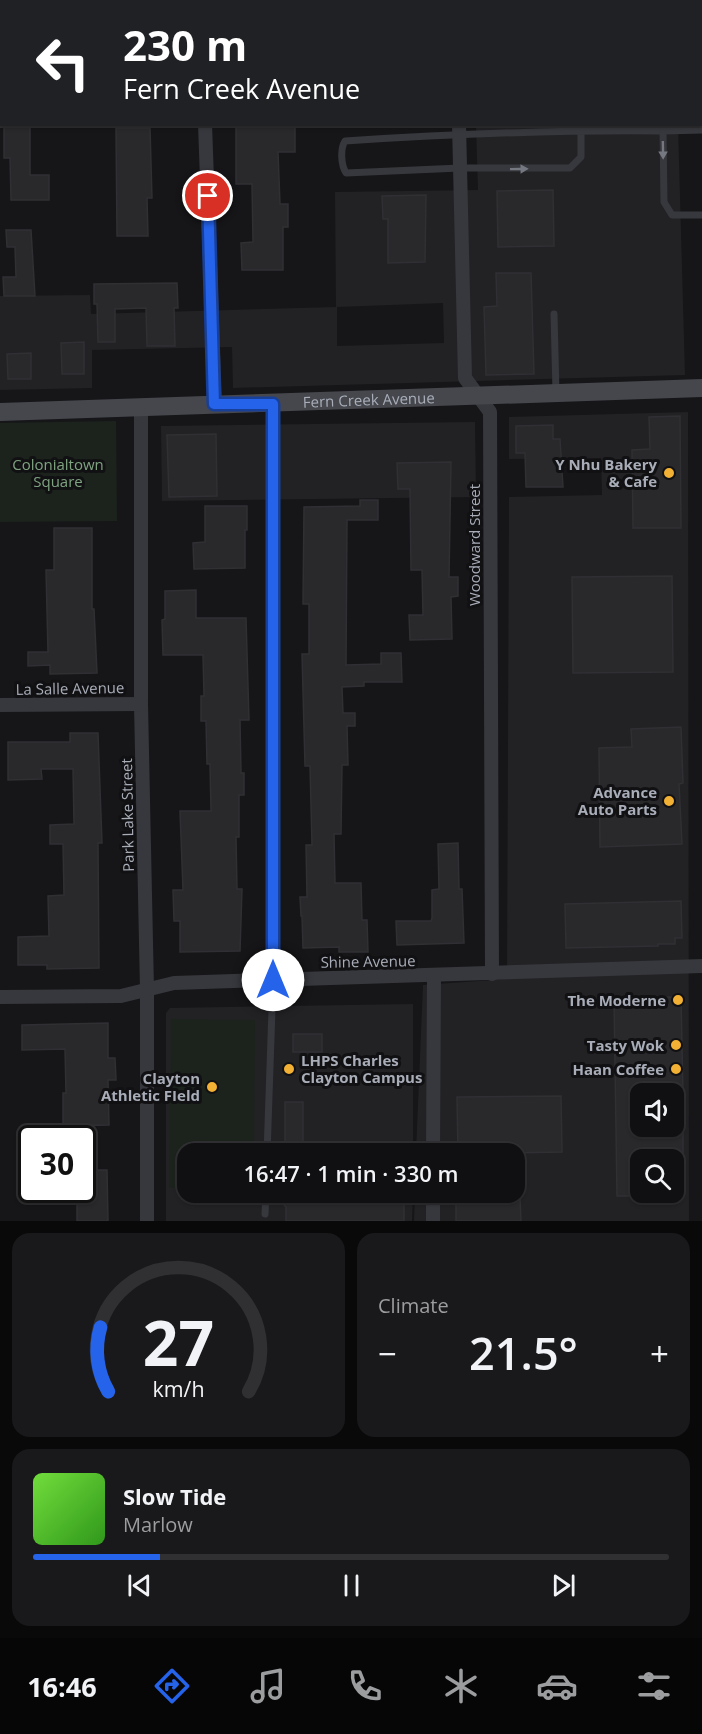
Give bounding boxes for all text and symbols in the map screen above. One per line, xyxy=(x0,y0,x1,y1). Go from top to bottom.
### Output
text: 230 m xyxy=(123,16,247,73)
icon: left xyxy=(24,24,102,102)
text: Fern Creek Avenue xyxy=(123,70,360,107)
one-way arrow xyxy=(658,140,668,159)
one-way arrow xyxy=(509,164,528,174)
pin xyxy=(182,170,233,221)
icon: arrive xyxy=(191,179,224,212)
street label: Fern Creek Avenue xyxy=(302,387,435,412)
park label: Colonialtown Square xyxy=(12,454,104,491)
place label: Y Nhu Bakery & Cafe xyxy=(555,454,657,491)
marker: Y Nhu Bakery & Cafe xyxy=(662,466,676,480)
street label: Woodward Street xyxy=(464,484,484,606)
street label: La Salle Avenue xyxy=(15,677,125,699)
street label: Park Lake Street xyxy=(116,758,138,872)
place label: Advance Auto Parts xyxy=(578,782,657,819)
marker: Advance Auto Parts xyxy=(662,794,676,808)
position arrow xyxy=(241,948,305,1012)
street label: Shine Avenue xyxy=(320,950,416,972)
place label: The Moderne xyxy=(567,990,666,1010)
marker: The Moderne xyxy=(671,993,685,1007)
place label: Tasty Wok xyxy=(587,1035,665,1055)
marker: Tasty Wok xyxy=(669,1038,683,1052)
place label: LHPS Charles Clayton Campus xyxy=(301,1050,422,1087)
place label: Haan Coffee xyxy=(572,1059,664,1079)
marker: LHPS Charles Clayton Campus xyxy=(282,1062,296,1076)
marker: Haan Coffee xyxy=(669,1062,683,1076)
place label: Clayton Athletic FIeld xyxy=(101,1068,200,1105)
marker: Clayton Athletic FIeld xyxy=(205,1080,219,1094)
map controls xyxy=(630,1083,684,1203)
button: sound xyxy=(630,1083,684,1137)
speed limit sign: 30 xyxy=(18,1125,96,1203)
button: search xyxy=(630,1149,684,1203)
text: 16:47 · 1 min · 330 m xyxy=(243,1158,459,1188)
text: Climate xyxy=(378,1292,449,1319)
text: 27 xyxy=(143,1299,214,1384)
text: 21.5° xyxy=(469,1322,578,1383)
text: − xyxy=(378,1331,397,1376)
text: + xyxy=(650,1331,669,1376)
text: km/h xyxy=(152,1374,205,1403)
text: Slow Tide xyxy=(123,1481,226,1511)
text: Marlow xyxy=(123,1511,193,1538)
icon: previous xyxy=(123,1569,156,1602)
icon: pause xyxy=(335,1569,368,1602)
icon: next xyxy=(547,1569,580,1602)
icon: directions xyxy=(151,1665,193,1707)
icon: music xyxy=(247,1665,289,1707)
icon: phone xyxy=(344,1665,386,1707)
icon: climate xyxy=(440,1665,482,1707)
icon: car xyxy=(536,1665,578,1707)
icon: filters xyxy=(633,1665,675,1707)
text: 16:46 xyxy=(27,1668,97,1705)

